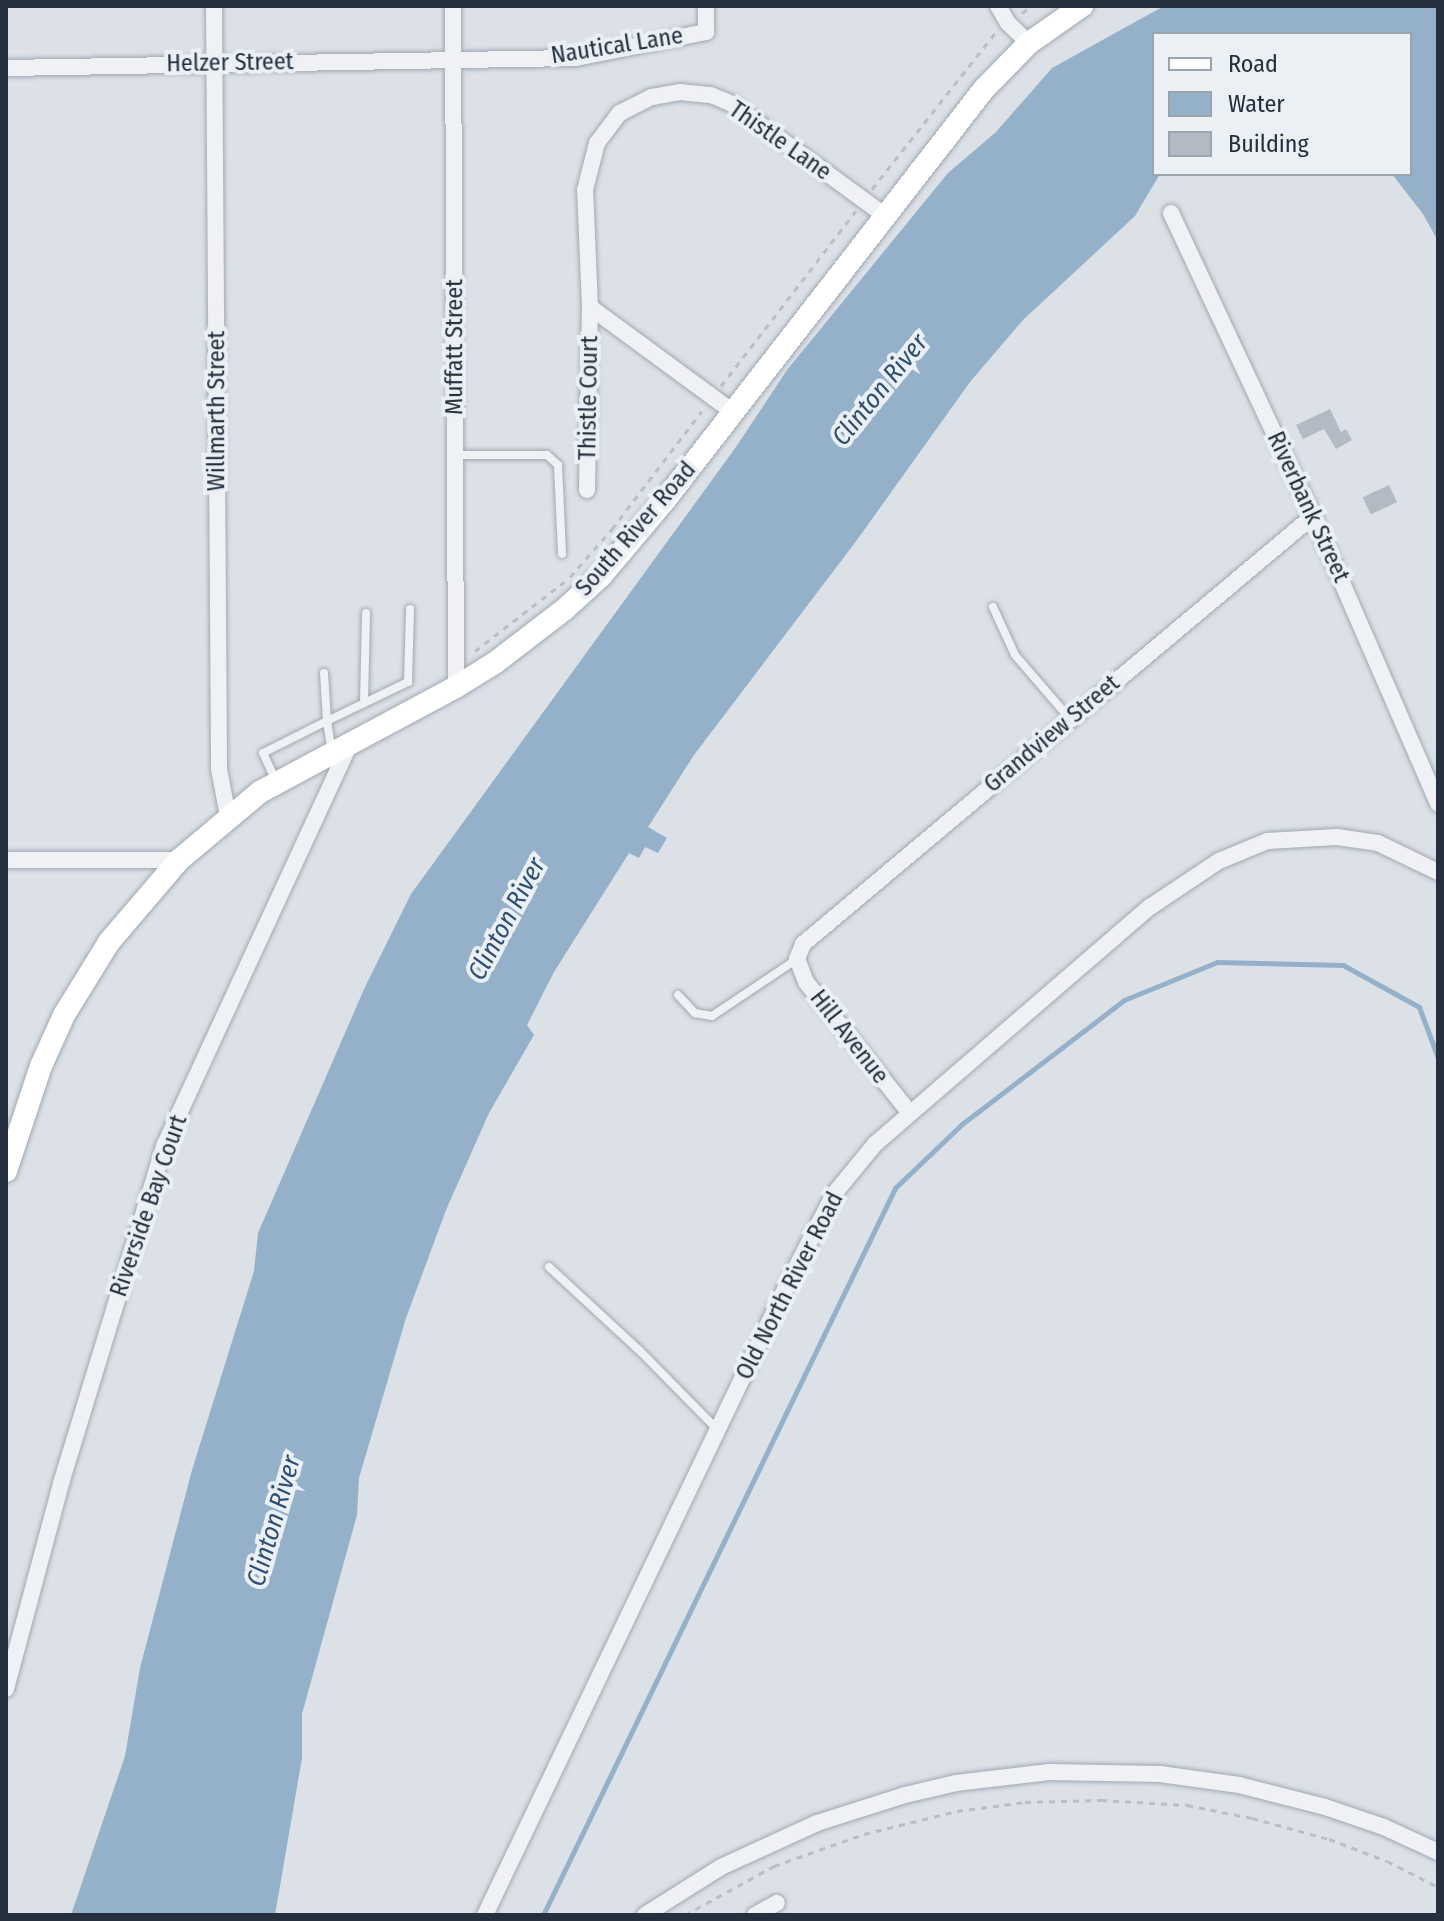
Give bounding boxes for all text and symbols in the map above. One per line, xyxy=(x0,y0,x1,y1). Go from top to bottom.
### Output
street label: Nautical Lane xyxy=(549,21,685,71)
legend xyxy=(1152,32,1412,176)
street label: Helzer Street xyxy=(166,47,294,79)
text: Road xyxy=(1228,50,1278,78)
text: Water xyxy=(1228,90,1285,118)
street label: Thistle Lane xyxy=(723,95,837,187)
text: Building xyxy=(1228,130,1309,158)
street label: Muffatt Street xyxy=(441,279,469,415)
water label: Clinton River xyxy=(826,328,934,452)
street label: Willmarth Street xyxy=(203,331,231,491)
street label: Thistle Court xyxy=(574,336,604,460)
street label: Riverbank Street xyxy=(1261,427,1355,587)
street label: South River Road xyxy=(570,456,702,602)
street label: Grandview Street xyxy=(979,669,1125,799)
water label: Clinton River xyxy=(462,852,552,986)
street label: Hill Avenue xyxy=(803,984,895,1090)
street label: Riverside Bay Court xyxy=(104,1111,194,1301)
street label: Old North River Road xyxy=(730,1187,850,1385)
water label: Clinton River xyxy=(240,1452,308,1590)

